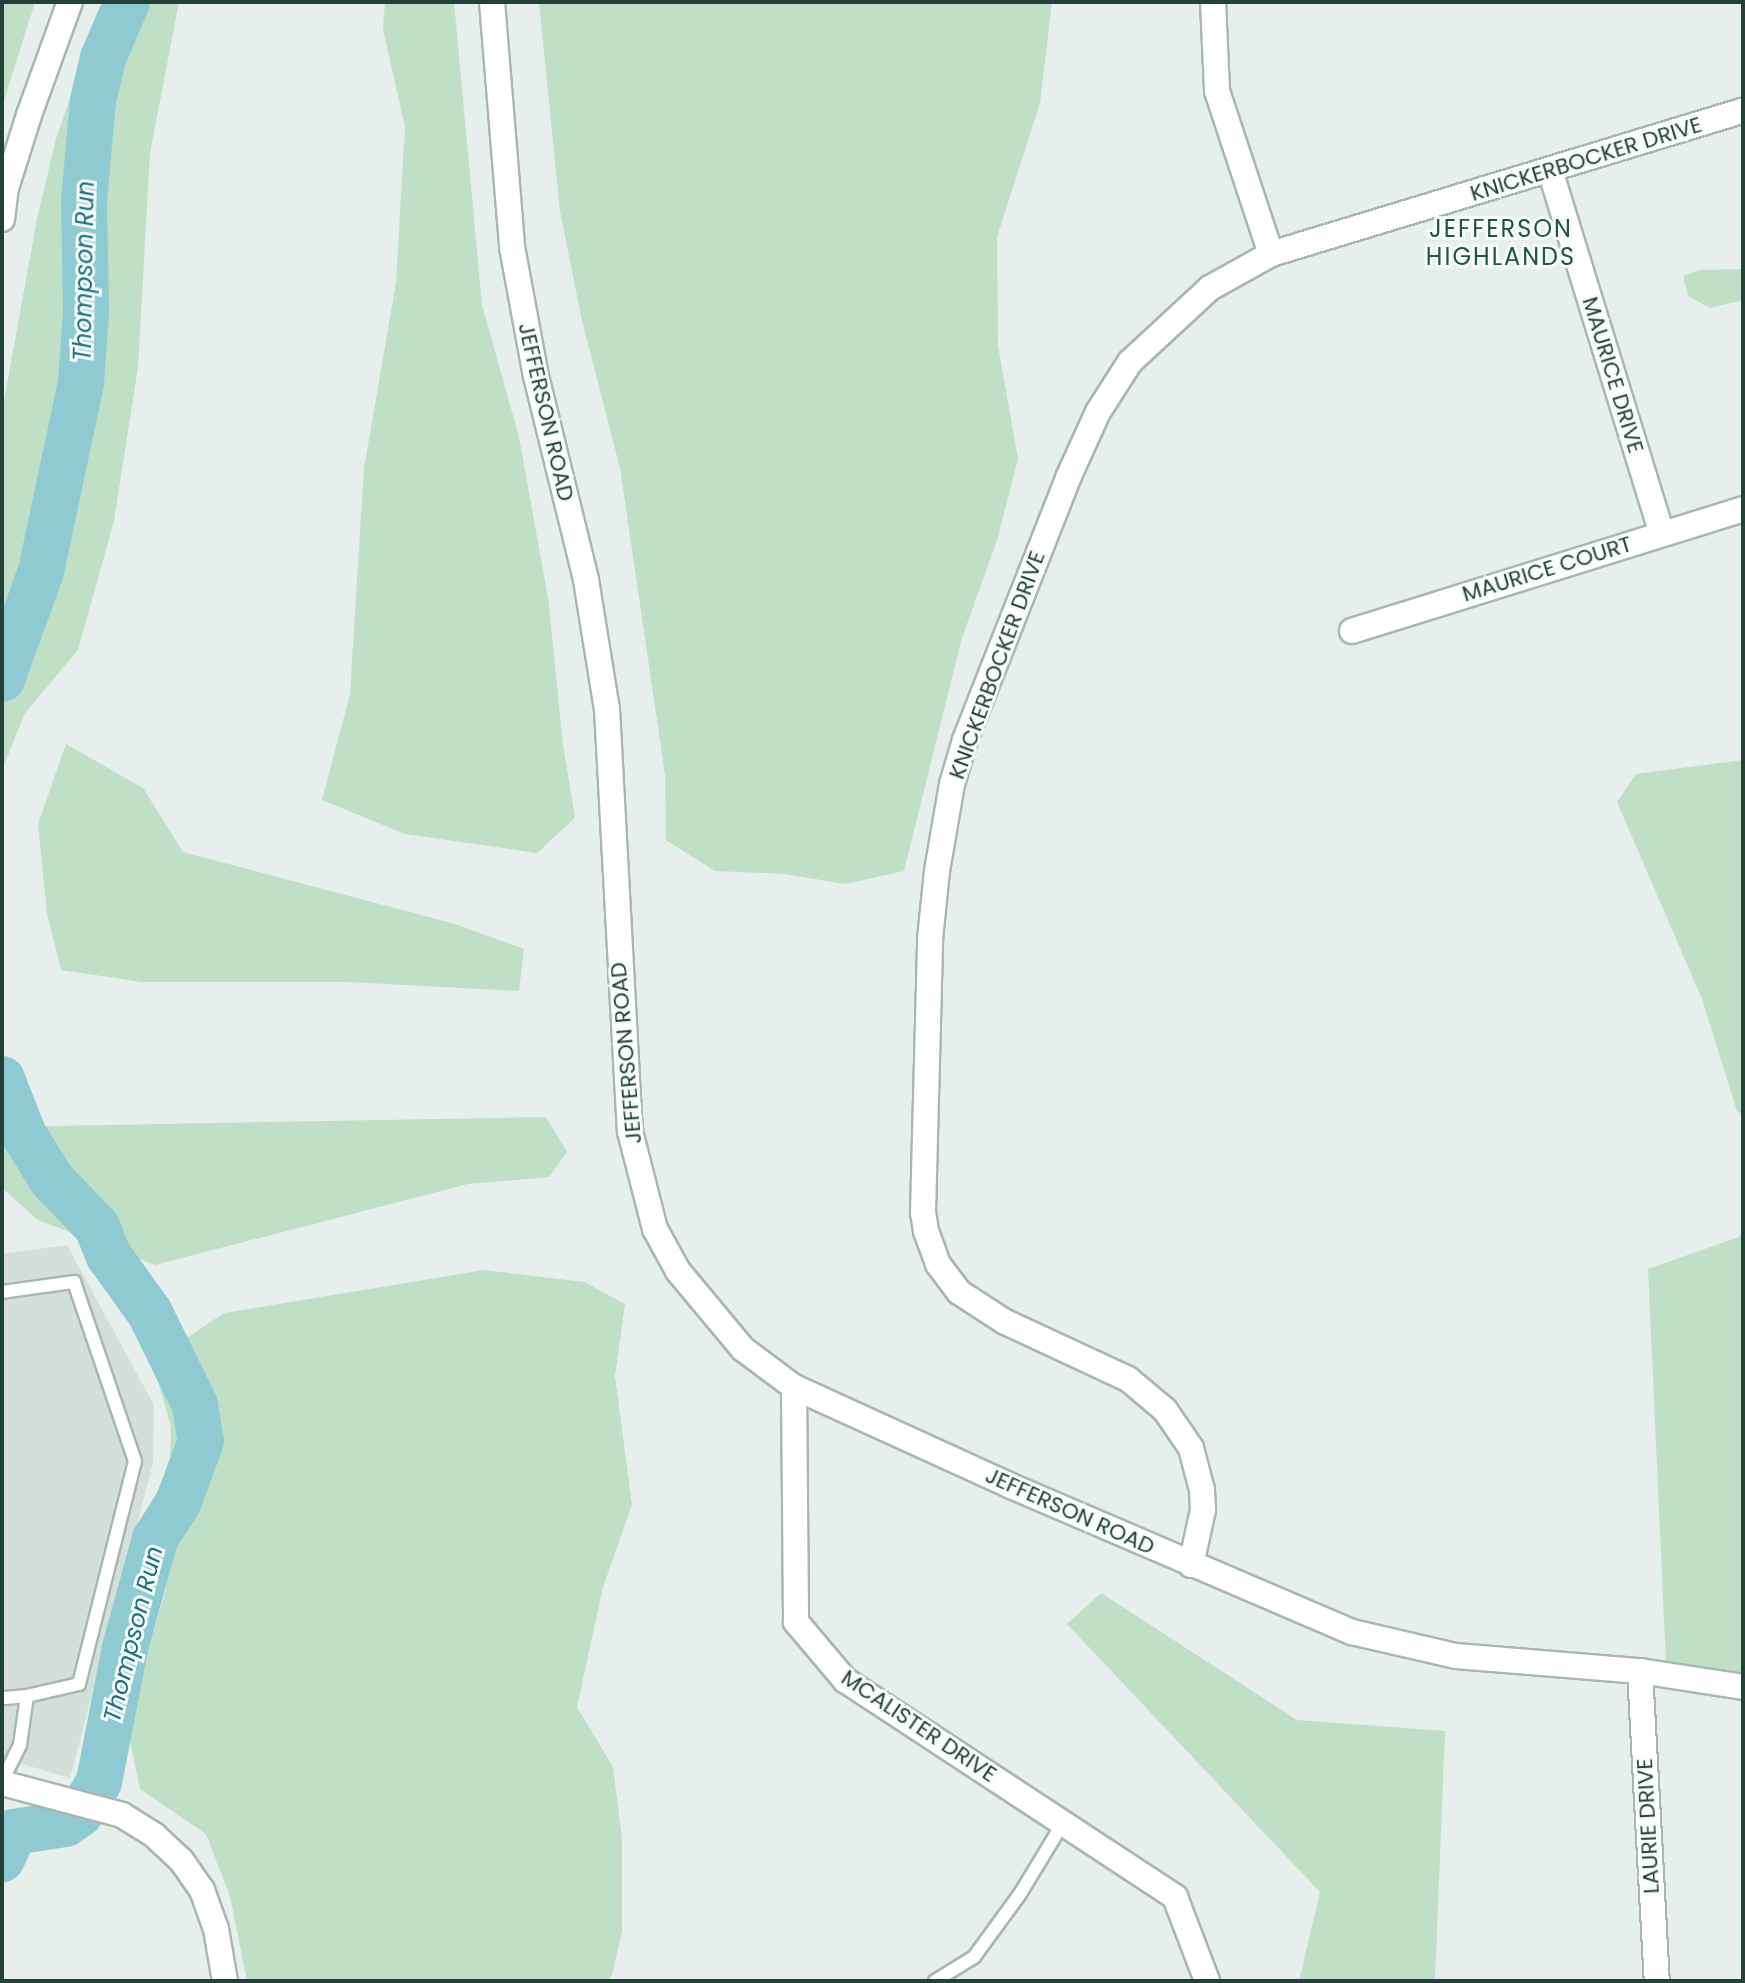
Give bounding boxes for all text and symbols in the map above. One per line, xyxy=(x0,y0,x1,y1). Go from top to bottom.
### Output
street label: KNICKERBOCKER DRIVE xyxy=(1467,111,1705,207)
water label: Thompson Run xyxy=(68,181,100,361)
district label: JEFFERSON HIGHLANDS xyxy=(1426,215,1576,271)
street label: MAURICE DRIVE xyxy=(1577,294,1649,456)
street label: JEFFERSON ROAD xyxy=(513,320,579,504)
street label: MAURICE COURT xyxy=(1459,531,1635,607)
street label: KNICKERBOCKER DRIVE xyxy=(943,547,1051,783)
street label: JEFFERSON ROAD xyxy=(605,961,647,1145)
street label: JEFFERSON ROAD xyxy=(981,1462,1159,1560)
water label: Thompson Run xyxy=(97,1543,169,1725)
street label: MCALISTER DRIVE xyxy=(836,1664,1002,1788)
street label: LAURIE DRIVE xyxy=(1631,1758,1665,1894)

